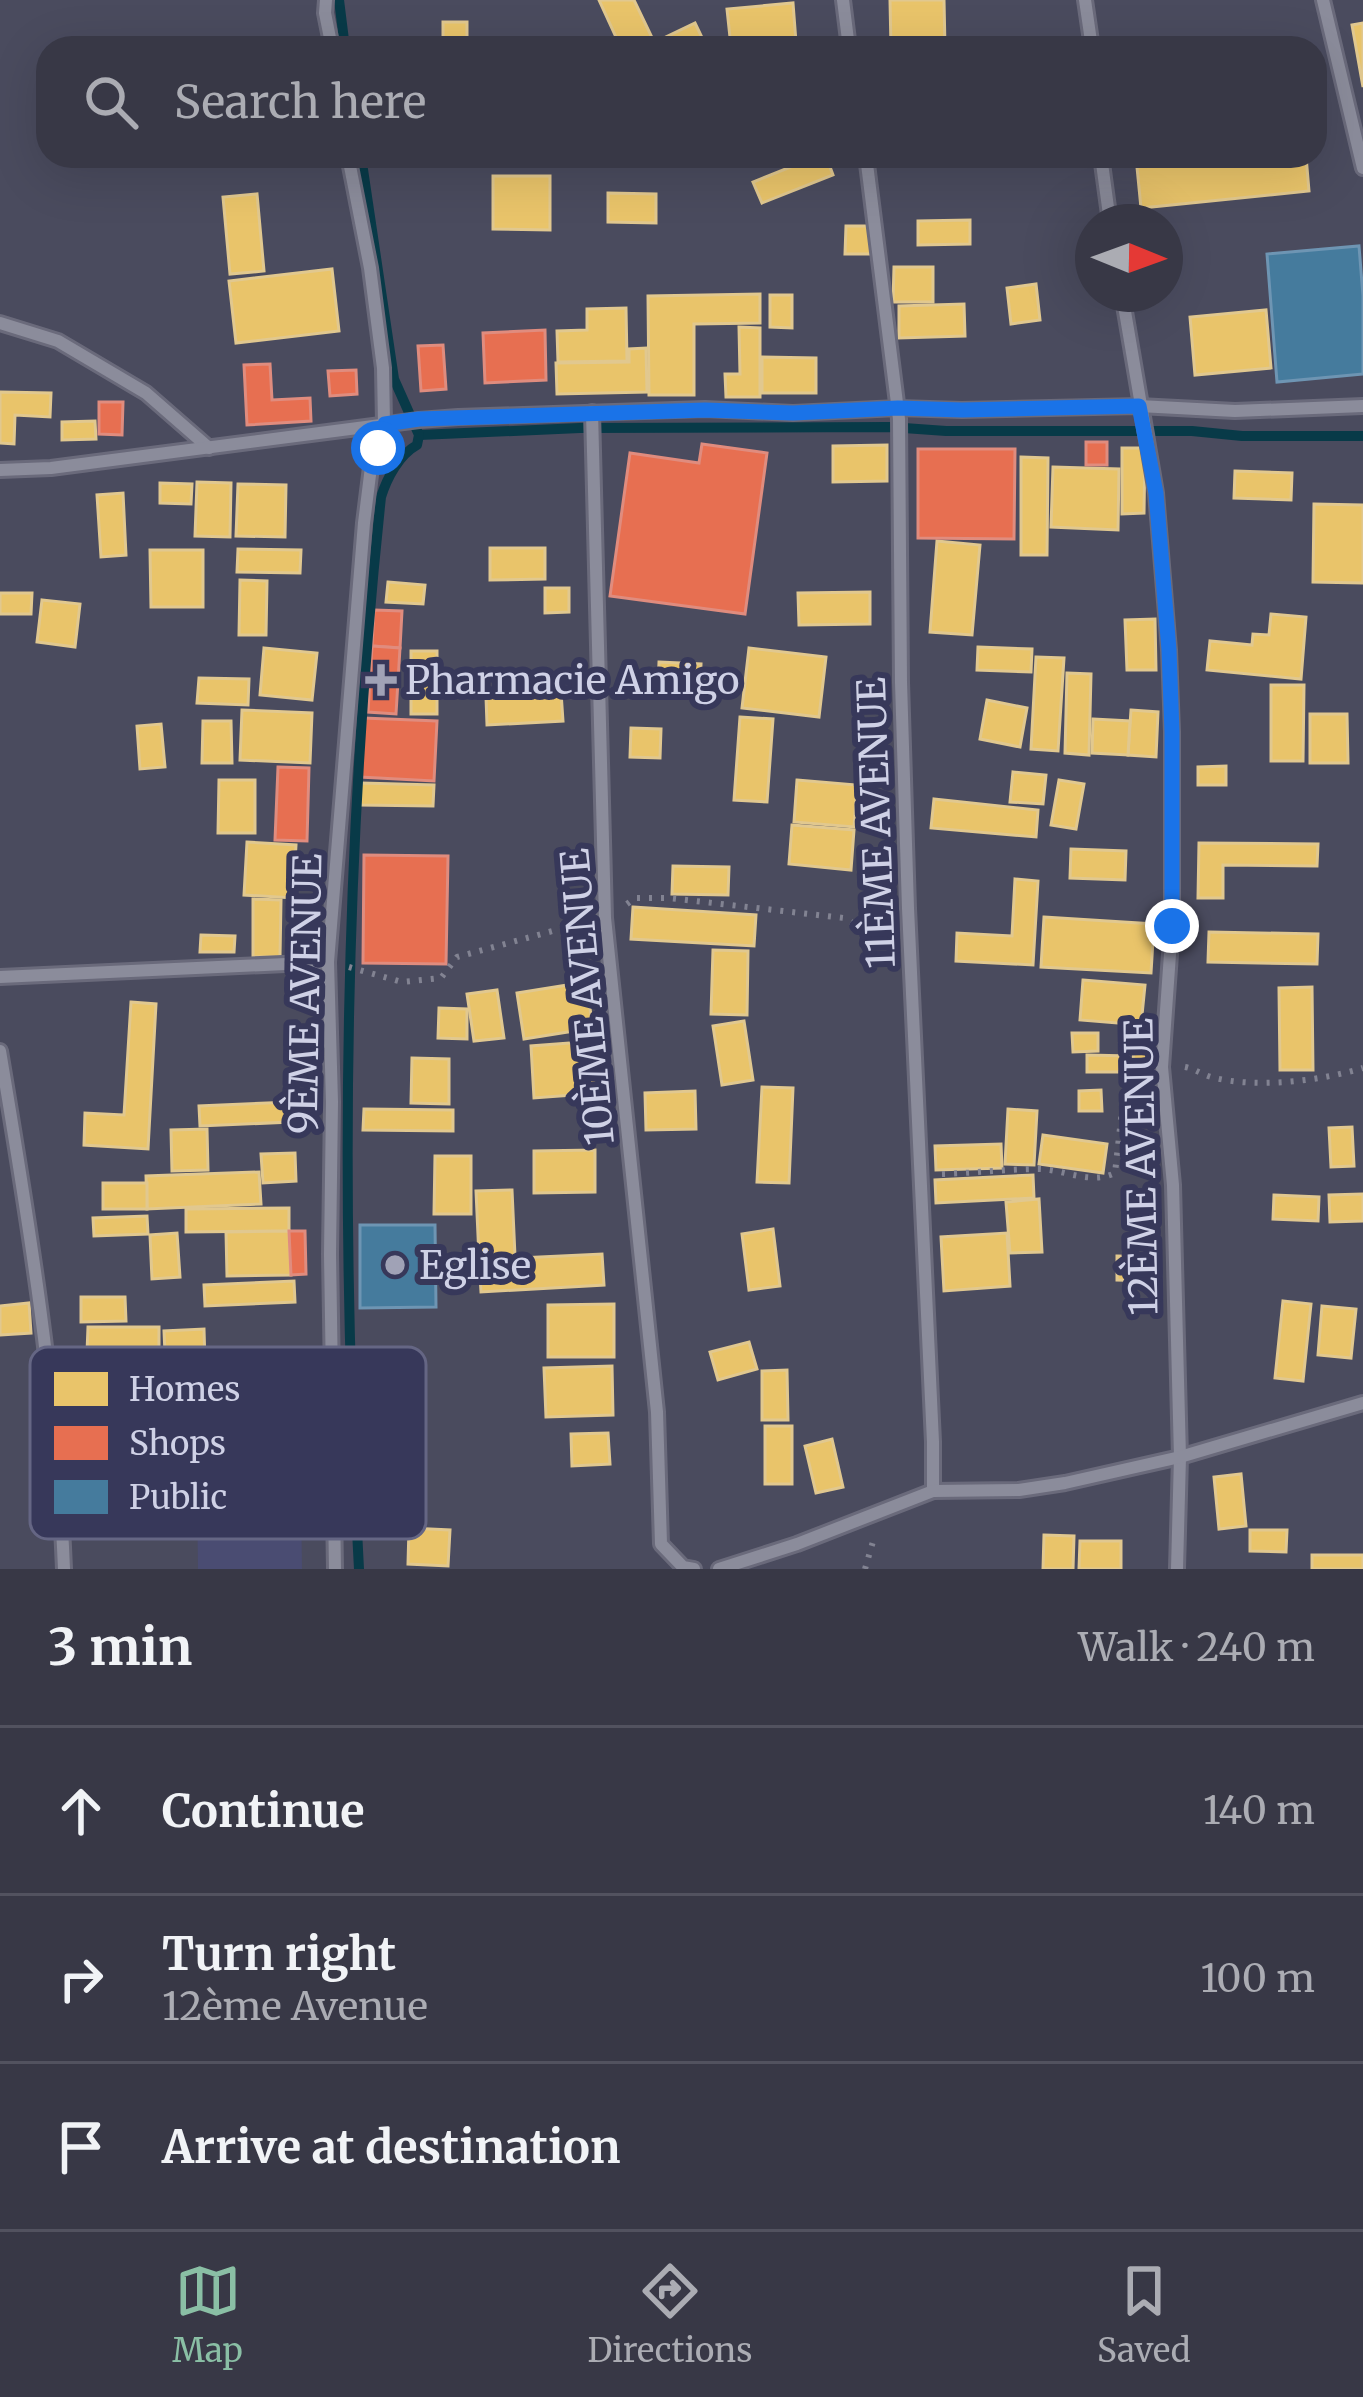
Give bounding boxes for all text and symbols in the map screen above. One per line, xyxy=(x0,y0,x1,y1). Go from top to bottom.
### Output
search box xyxy=(36,36,1327,168)
icon: search xyxy=(78,69,144,135)
text: Search here xyxy=(174,74,426,130)
north arrow xyxy=(1075,204,1183,312)
route start xyxy=(351,421,405,475)
place label: Pharmacie Amigo xyxy=(405,656,740,705)
marker: Pharmacie Amigo xyxy=(368,667,394,693)
street label: 11ÈME AVENUE xyxy=(846,676,906,969)
street label: 10ÈME AVENUE xyxy=(549,846,625,1147)
street label: 9ÈME AVENUE xyxy=(278,853,332,1135)
route end xyxy=(1145,899,1199,953)
street label: 12ÈME AVENUE xyxy=(1113,1017,1169,1316)
place label: Eglise xyxy=(419,1241,531,1290)
marker: Eglise xyxy=(382,1252,408,1278)
legend xyxy=(30,1347,426,1539)
text: Homes xyxy=(129,1369,241,1410)
text: Shops xyxy=(129,1423,226,1464)
text: Public xyxy=(129,1477,227,1518)
text: 3 min xyxy=(48,1615,192,1679)
text: Walk · 240 m xyxy=(1078,1623,1315,1672)
icon: ahead xyxy=(48,1778,114,1844)
text: Continue xyxy=(162,1783,364,1839)
text: 140 m xyxy=(1203,1786,1315,1835)
text: Turn right xyxy=(162,1926,396,1982)
icon: right xyxy=(48,1946,114,2012)
text: 100 m xyxy=(1200,1954,1315,2003)
text: 12ème Avenue xyxy=(162,1982,428,2031)
icon: arrive xyxy=(48,2114,114,2180)
text: Arrive at destination xyxy=(162,2119,620,2175)
tab: Map xyxy=(172,2258,243,2371)
tab: Directions xyxy=(587,2258,752,2371)
tab: Saved xyxy=(1097,2258,1191,2371)

